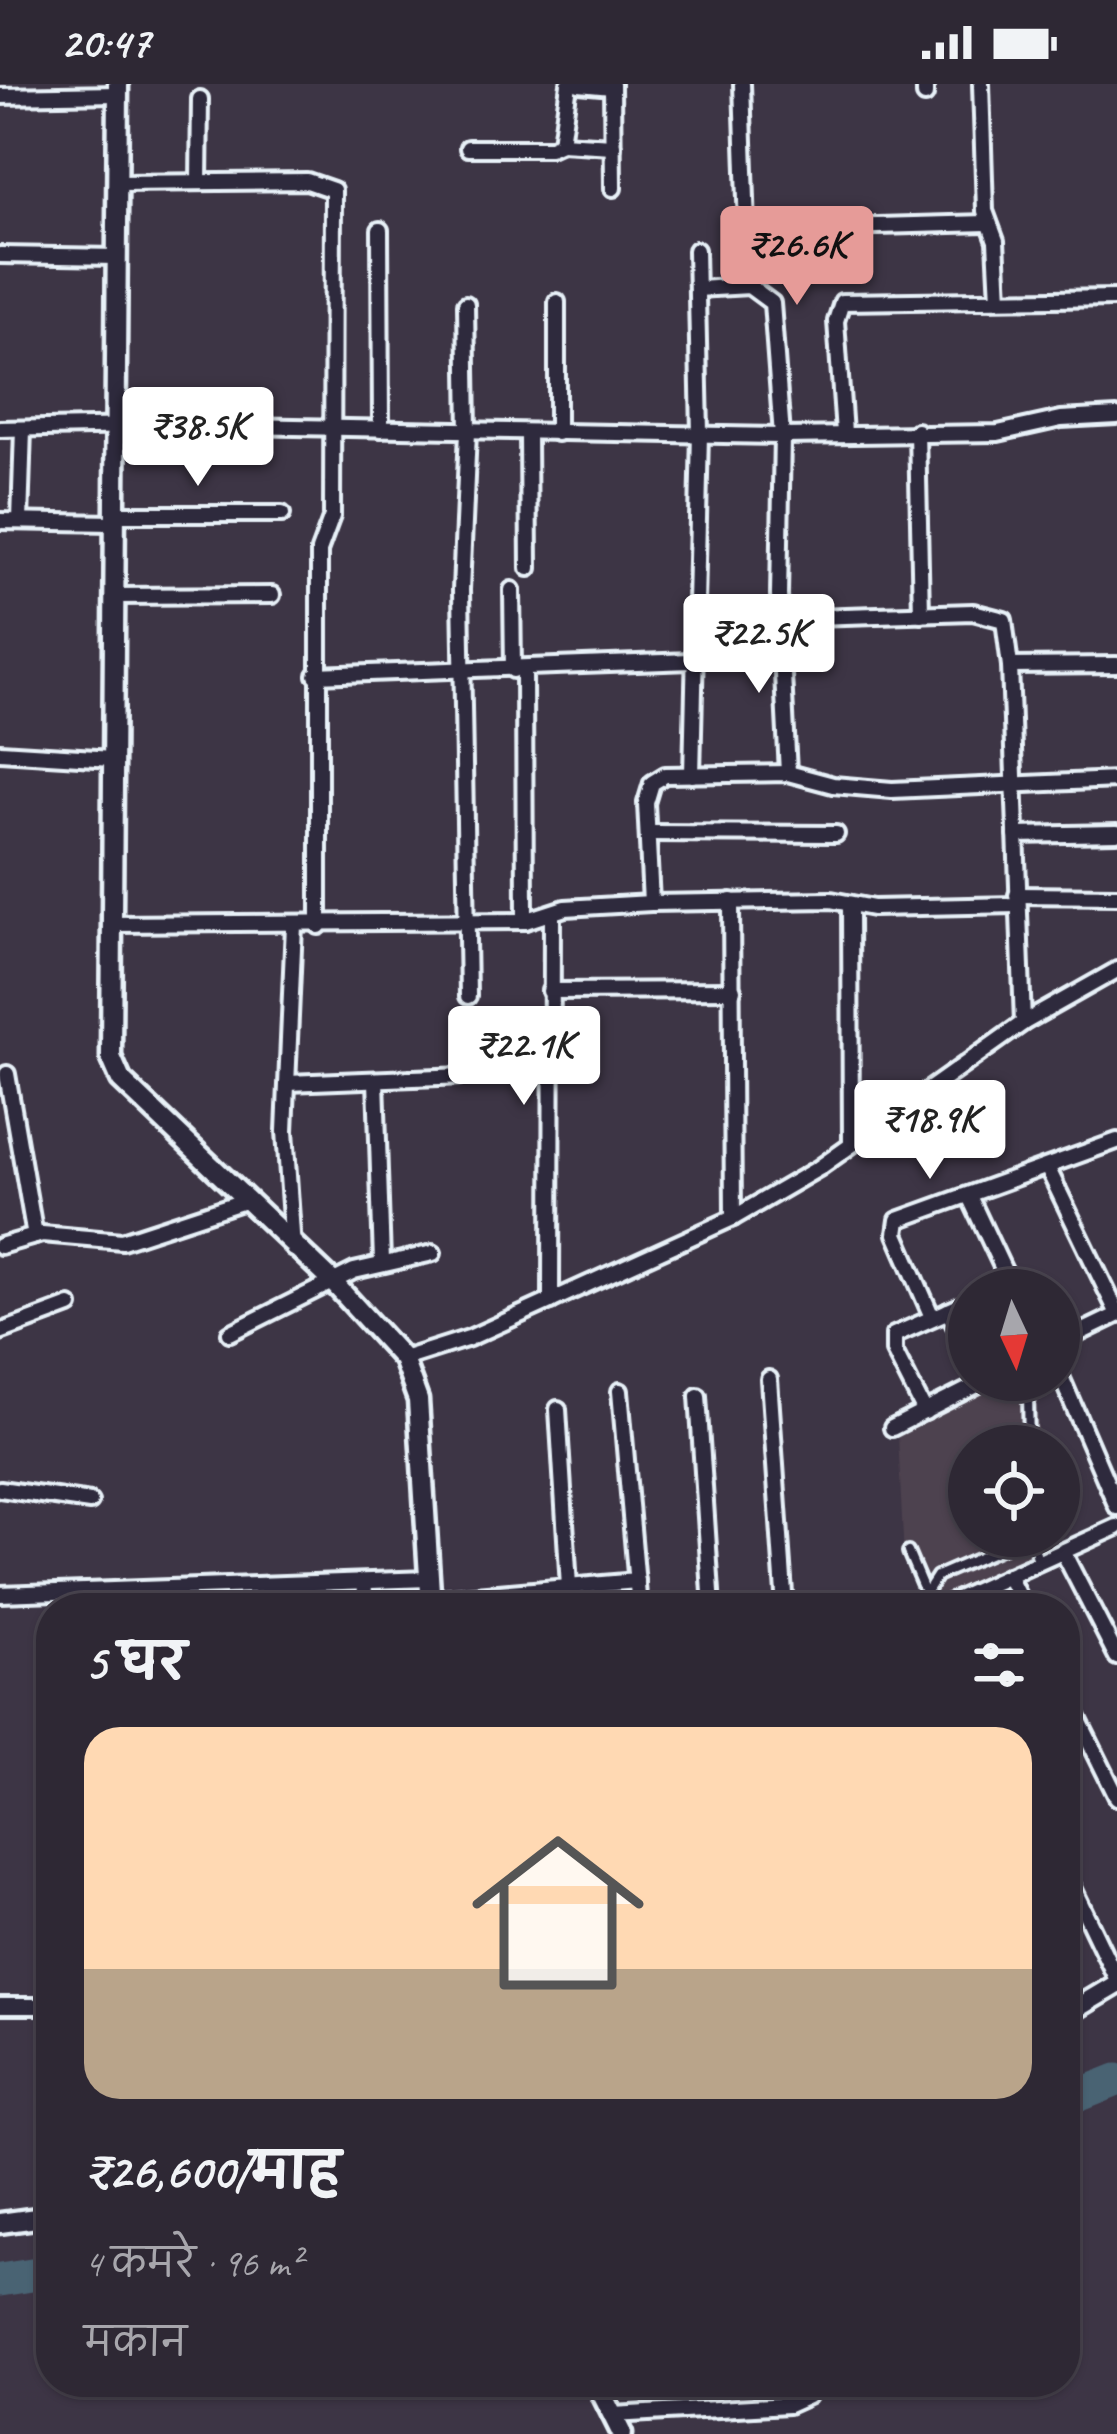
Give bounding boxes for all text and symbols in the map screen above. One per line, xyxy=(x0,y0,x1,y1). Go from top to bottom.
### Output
text: 20:47 xyxy=(60,14,150,71)
pin: ₹26.6K xyxy=(699,206,895,308)
text: ₹26.6K xyxy=(747,220,847,269)
pin: ₹38.5K xyxy=(100,387,296,489)
text: ₹38.5K xyxy=(149,401,247,450)
pin: ₹22.5K xyxy=(661,594,857,696)
text: ₹22.5K xyxy=(710,608,808,657)
pin: ₹22.1K xyxy=(426,1006,622,1108)
text: ₹22.1K xyxy=(475,1020,573,1069)
pin: ₹18.9K xyxy=(832,1080,1028,1182)
text: ₹18.9K xyxy=(881,1094,979,1143)
north arrow xyxy=(948,1269,1080,1401)
map controls xyxy=(948,1269,1080,1557)
button: locate xyxy=(948,1425,1080,1557)
text: 5 घर xyxy=(84,1630,186,1694)
icon: filters xyxy=(966,1632,1032,1698)
icon: home xyxy=(450,1805,666,2021)
text: ₹26,600/माह xyxy=(84,2139,340,2203)
text: 4 कमरे · 96 m² xyxy=(84,2239,301,2288)
text: मकान xyxy=(84,2318,187,2367)

